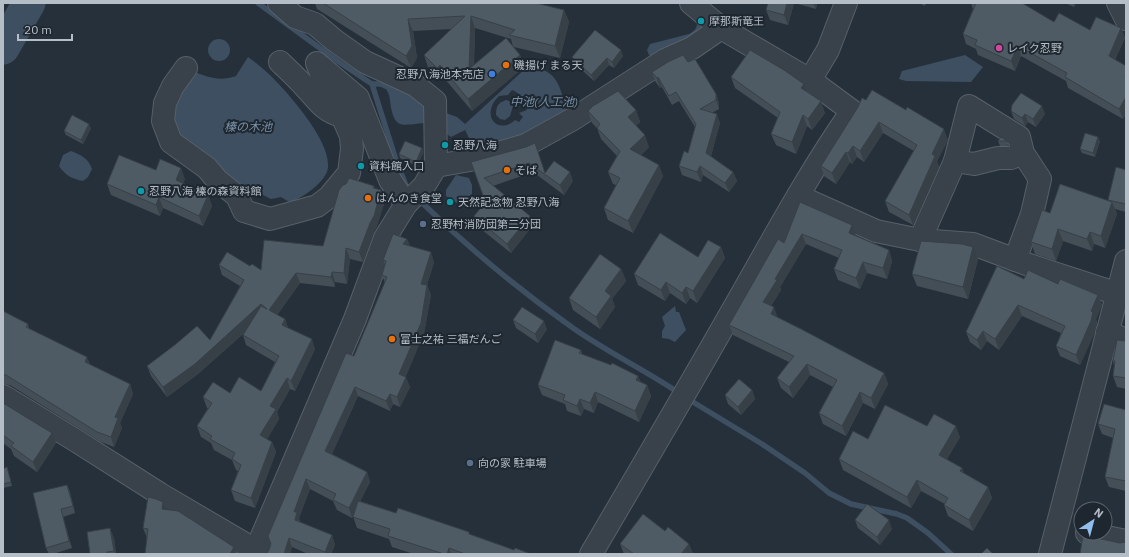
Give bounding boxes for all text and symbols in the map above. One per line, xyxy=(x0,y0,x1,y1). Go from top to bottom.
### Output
place label: 摩那斯竜王 xyxy=(709,14,764,28)
scale bar xyxy=(18,16,72,42)
marker: 摩那斯竜王 xyxy=(696,16,706,26)
text: 20 m xyxy=(24,22,52,37)
place label: レイク忍野 xyxy=(1007,41,1062,55)
marker: レイク忍野 xyxy=(994,43,1004,53)
place label: 磯揚げ まる天 xyxy=(514,58,583,72)
marker: 磯揚げ まる天 xyxy=(501,60,511,70)
place label: 忍野八海池本売店 xyxy=(396,67,484,81)
marker: 忍野八海池本売店 xyxy=(487,69,497,79)
water label: 中池(人工池) xyxy=(510,94,578,109)
water label: 榛の木池 xyxy=(224,119,273,134)
place label: 忍野八海 xyxy=(453,138,497,152)
marker: 忍野八海 xyxy=(440,140,450,150)
place label: 資料館入口 xyxy=(369,159,424,173)
marker: 資料館入口 xyxy=(356,161,366,171)
place label: そば xyxy=(515,163,537,177)
marker: そば xyxy=(502,165,512,175)
place label: 忍野八海 榛の森資料館 xyxy=(149,184,262,198)
marker: 忍野八海 榛の森資料館 xyxy=(136,186,146,196)
place label: はんのき食堂 xyxy=(376,191,442,205)
marker: はんのき食堂 xyxy=(363,193,373,203)
place label: 天然記念物 忍野八海 xyxy=(458,195,560,209)
marker: 天然記念物 忍野八海 xyxy=(445,197,455,207)
place label: 忍野村消防団第二分団 xyxy=(431,217,541,231)
marker: 忍野村消防団第二分団 xyxy=(418,219,428,229)
place label: 富士之祐 三福だんご xyxy=(400,332,502,346)
marker: 富士之祐 三福だんご xyxy=(387,334,397,344)
place label: 向の家 駐車場 xyxy=(478,456,547,470)
marker: 向の家 駐車場 xyxy=(465,458,475,468)
north arrow xyxy=(1073,501,1113,541)
text: N xyxy=(1092,505,1106,521)

